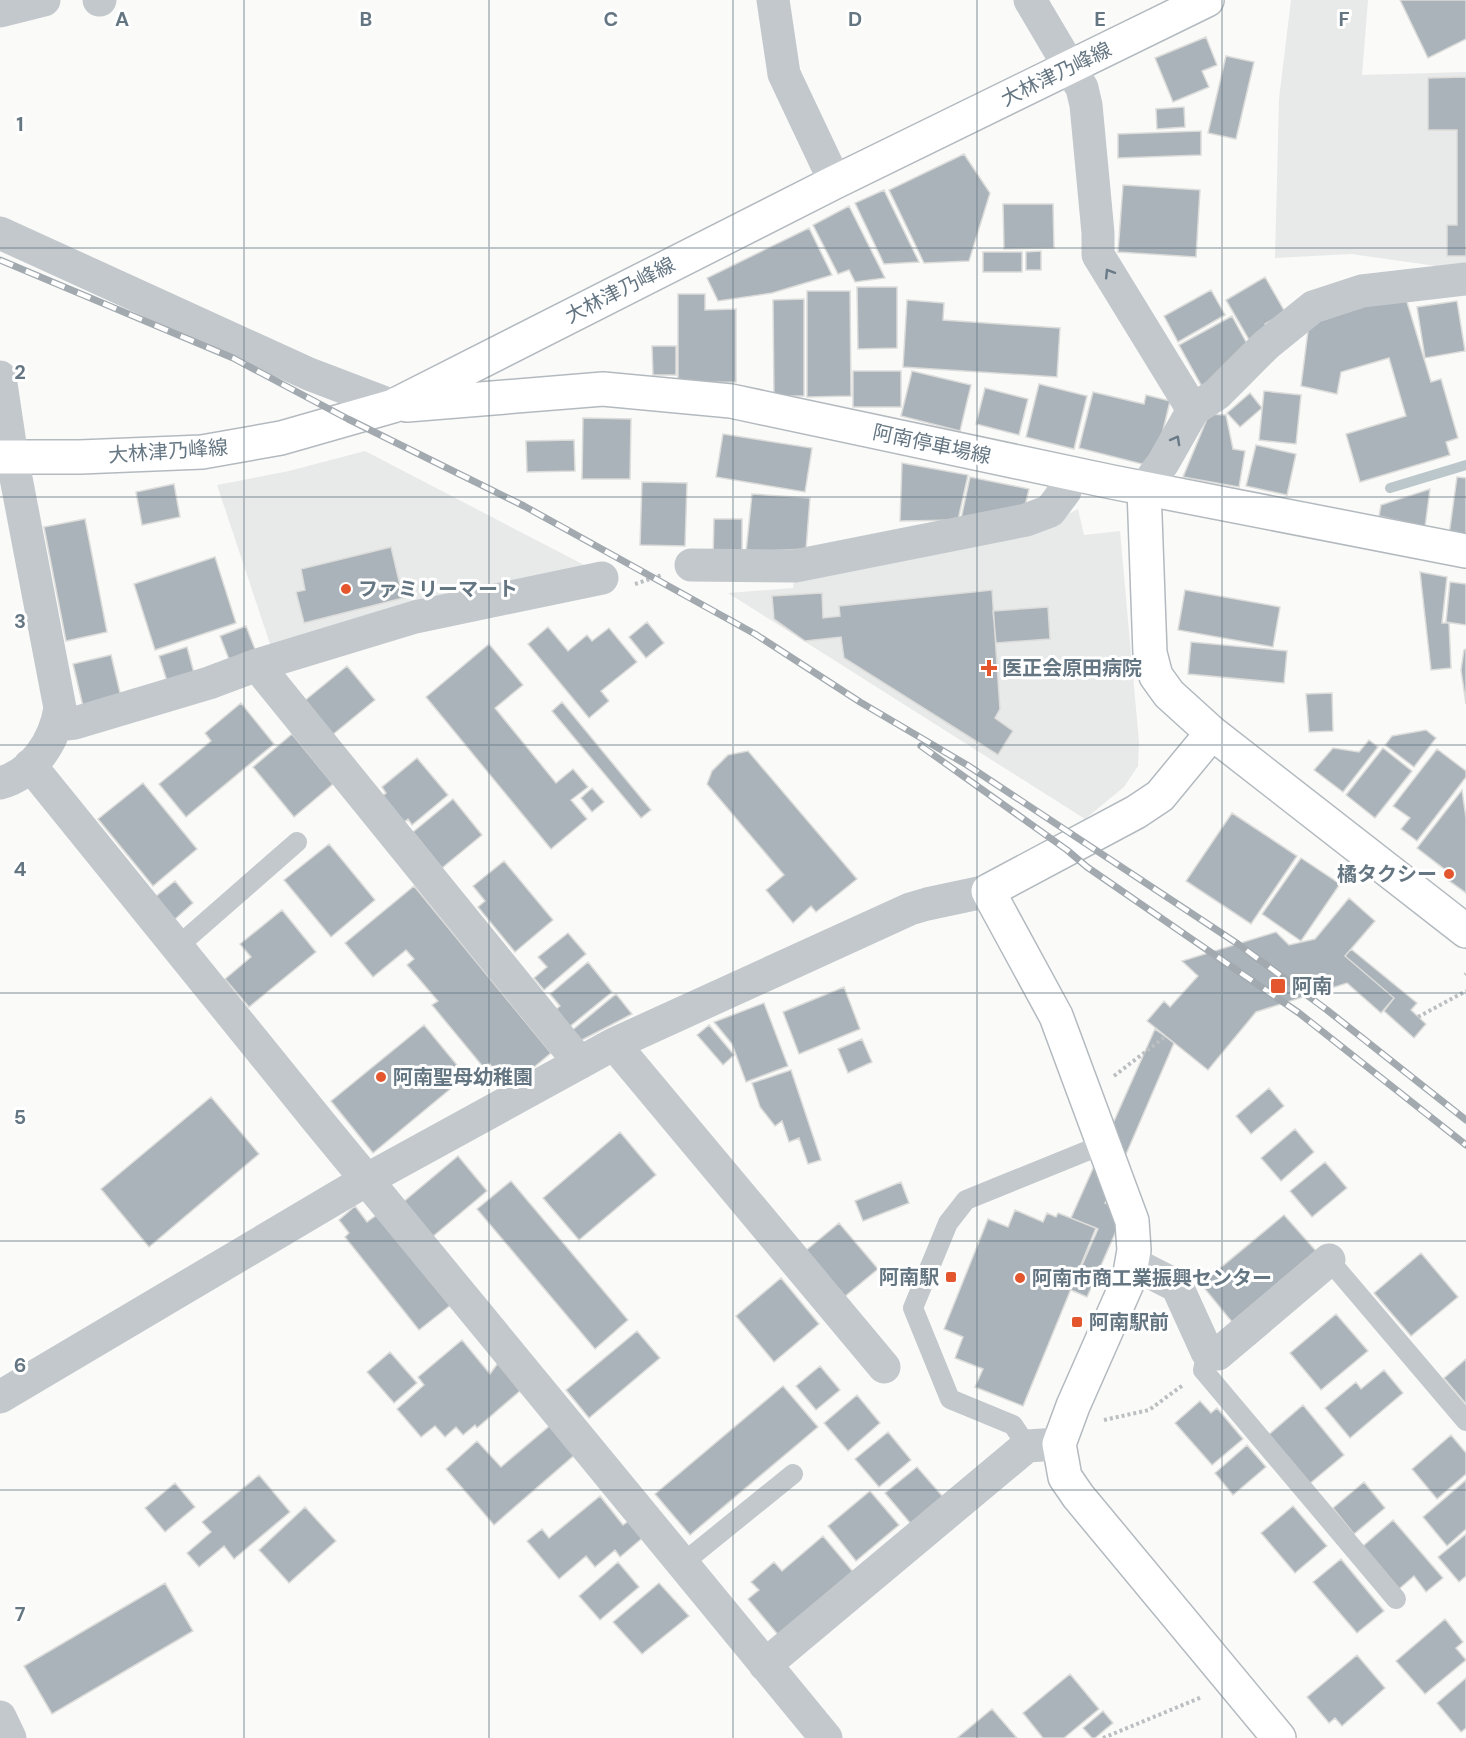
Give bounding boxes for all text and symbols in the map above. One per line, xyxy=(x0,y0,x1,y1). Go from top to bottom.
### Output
text: A xyxy=(115,6,129,32)
text: B xyxy=(360,6,372,32)
text: C xyxy=(604,6,618,32)
text: D xyxy=(848,6,862,32)
text: E xyxy=(1094,6,1106,32)
text: F xyxy=(1338,6,1350,32)
street label: 大林津乃峰線 xyxy=(996,36,1116,112)
text: 1 xyxy=(16,111,24,137)
street label: 大林津乃峰線 xyxy=(561,251,679,329)
one-way arrow xyxy=(1105,269,1117,279)
text: 2 xyxy=(14,359,26,385)
street label: 阿南停車場線 xyxy=(871,419,993,469)
street label: 大林津乃峰線 xyxy=(107,434,229,468)
one-way arrow xyxy=(1169,436,1180,446)
place label: ファミリーマート xyxy=(358,576,518,602)
marker: ファミリーマート xyxy=(339,582,353,596)
text: 3 xyxy=(14,608,26,634)
place label: 医正会原田病院 xyxy=(1002,655,1142,681)
marker: 医正会原田病院 xyxy=(980,659,998,677)
text: 4 xyxy=(14,856,27,882)
place label: 橘タクシー xyxy=(1337,861,1437,887)
marker: 橘タクシー xyxy=(1442,867,1456,881)
place label: 阿南 xyxy=(1292,973,1332,999)
marker: 阿南 xyxy=(1269,977,1287,995)
place label: 阿南聖母幼稚園 xyxy=(393,1064,533,1090)
marker: 阿南聖母幼稚園 xyxy=(374,1070,388,1084)
text: 5 xyxy=(14,1104,26,1130)
place label: 阿南駅 xyxy=(879,1264,939,1290)
place label: 阿南市商工業振興センター xyxy=(1032,1265,1272,1291)
marker: 阿南駅 xyxy=(944,1270,958,1284)
marker: 阿南市商工業振興センター xyxy=(1013,1271,1027,1285)
place label: 阿南駅前 xyxy=(1089,1309,1169,1335)
marker: 阿南駅前 xyxy=(1070,1315,1084,1329)
text: 6 xyxy=(14,1352,26,1378)
text: 7 xyxy=(15,1601,26,1627)

